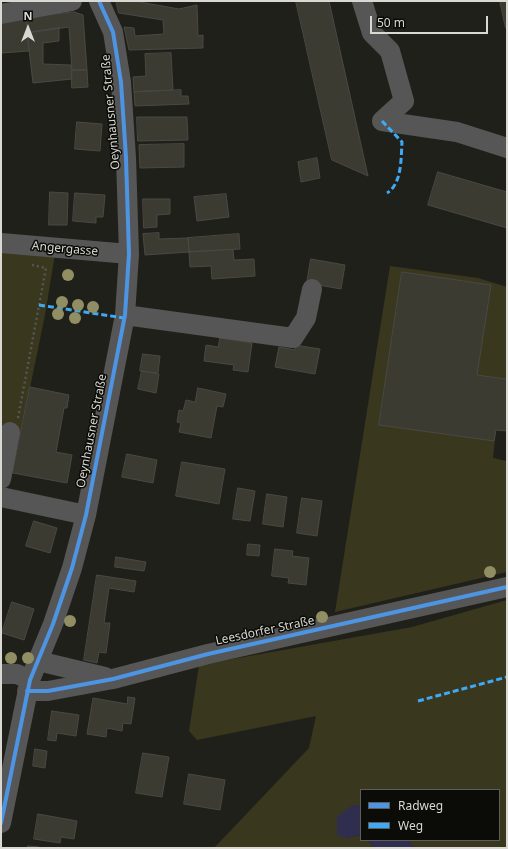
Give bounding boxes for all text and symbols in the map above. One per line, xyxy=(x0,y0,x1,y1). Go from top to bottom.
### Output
north arrow xyxy=(8,8,48,48)
text: N xyxy=(24,8,32,23)
scale bar xyxy=(372,8,490,34)
text: 50 m xyxy=(377,14,405,31)
street label: Oeynhausner Straße xyxy=(99,54,123,170)
street label: Angergasse xyxy=(31,239,99,259)
street label: Oeynhausner Straße xyxy=(74,373,110,489)
street label: Leesdorfer Straße xyxy=(214,613,316,649)
legend xyxy=(360,789,500,841)
text: Radweg xyxy=(398,797,443,814)
text: Weg xyxy=(398,817,423,834)

